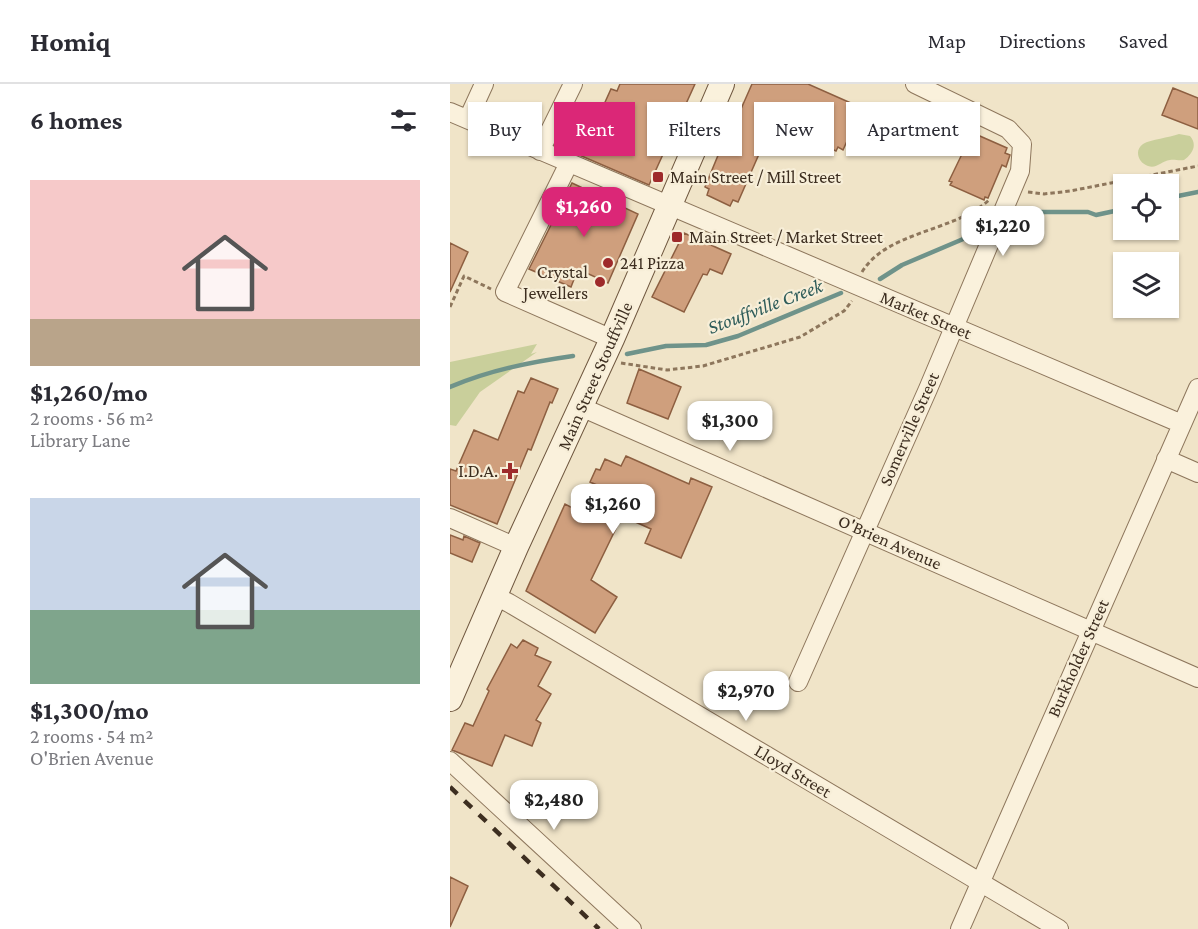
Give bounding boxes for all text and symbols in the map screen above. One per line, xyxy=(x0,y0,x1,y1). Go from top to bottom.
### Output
text: Homiq xyxy=(30,26,111,57)
text: Map xyxy=(928,29,966,53)
text: Directions xyxy=(999,29,1086,53)
text: Saved xyxy=(1119,29,1168,53)
chip: Buy xyxy=(468,102,542,156)
chip: Rent xyxy=(554,102,635,156)
chip: Filters xyxy=(647,102,742,156)
chip: New xyxy=(754,102,834,156)
chip: Apartment xyxy=(846,102,980,156)
icon: filters xyxy=(387,104,420,137)
text: 6 homes xyxy=(30,106,122,135)
place label: Main Street / Mill Street xyxy=(670,167,842,187)
marker: Main Street / Mill Street xyxy=(651,170,665,184)
map controls xyxy=(1113,174,1179,318)
button: locate xyxy=(1113,174,1179,240)
pin: $1,260 xyxy=(535,187,633,238)
text: $1,260 xyxy=(556,195,612,217)
pin: $1,220 xyxy=(954,206,1052,257)
text: $1,220 xyxy=(975,214,1031,236)
icon: home xyxy=(171,219,279,327)
place label: Main Street / Market Street xyxy=(689,227,884,247)
marker: Main Street / Market Street xyxy=(670,230,684,244)
button: layers xyxy=(1113,252,1179,318)
place label: 241 Pizza xyxy=(620,253,684,273)
marker: 241 Pizza xyxy=(601,256,615,270)
place label: Crystal Jewellers xyxy=(521,262,588,303)
water label: Stouffville Creek xyxy=(704,274,827,339)
marker: Crystal Jewellers xyxy=(593,275,607,289)
street label: Market Street xyxy=(877,287,976,344)
street label: Main Street Stouffville xyxy=(553,299,637,453)
street label: Somerville Street xyxy=(875,368,943,489)
text: $1,260/mo xyxy=(30,378,148,407)
pin: $1,300 xyxy=(681,401,779,452)
text: 2 rooms · 56 m² xyxy=(30,407,153,429)
text: $1,300 xyxy=(701,409,759,431)
text: Library Lane xyxy=(30,429,130,451)
place label: I.D.A. xyxy=(458,461,498,481)
marker: I.D.A. xyxy=(503,464,517,478)
pin: $1,260 xyxy=(564,484,662,535)
text: $1,260 xyxy=(585,492,641,514)
street label: O'Brien Avenue xyxy=(835,510,945,574)
icon: home xyxy=(171,537,279,645)
street label: Burkholder Street xyxy=(1043,595,1113,720)
pin: $2,970 xyxy=(697,671,795,722)
text: $2,970 xyxy=(717,679,775,701)
text: $1,300/mo xyxy=(30,696,149,725)
text: 2 rooms · 54 m² xyxy=(30,725,153,747)
street label: Lloyd Street xyxy=(751,740,836,802)
text: O'Brien Avenue xyxy=(30,747,153,769)
pin: $2,480 xyxy=(505,780,603,831)
text: $2,480 xyxy=(524,788,584,810)

